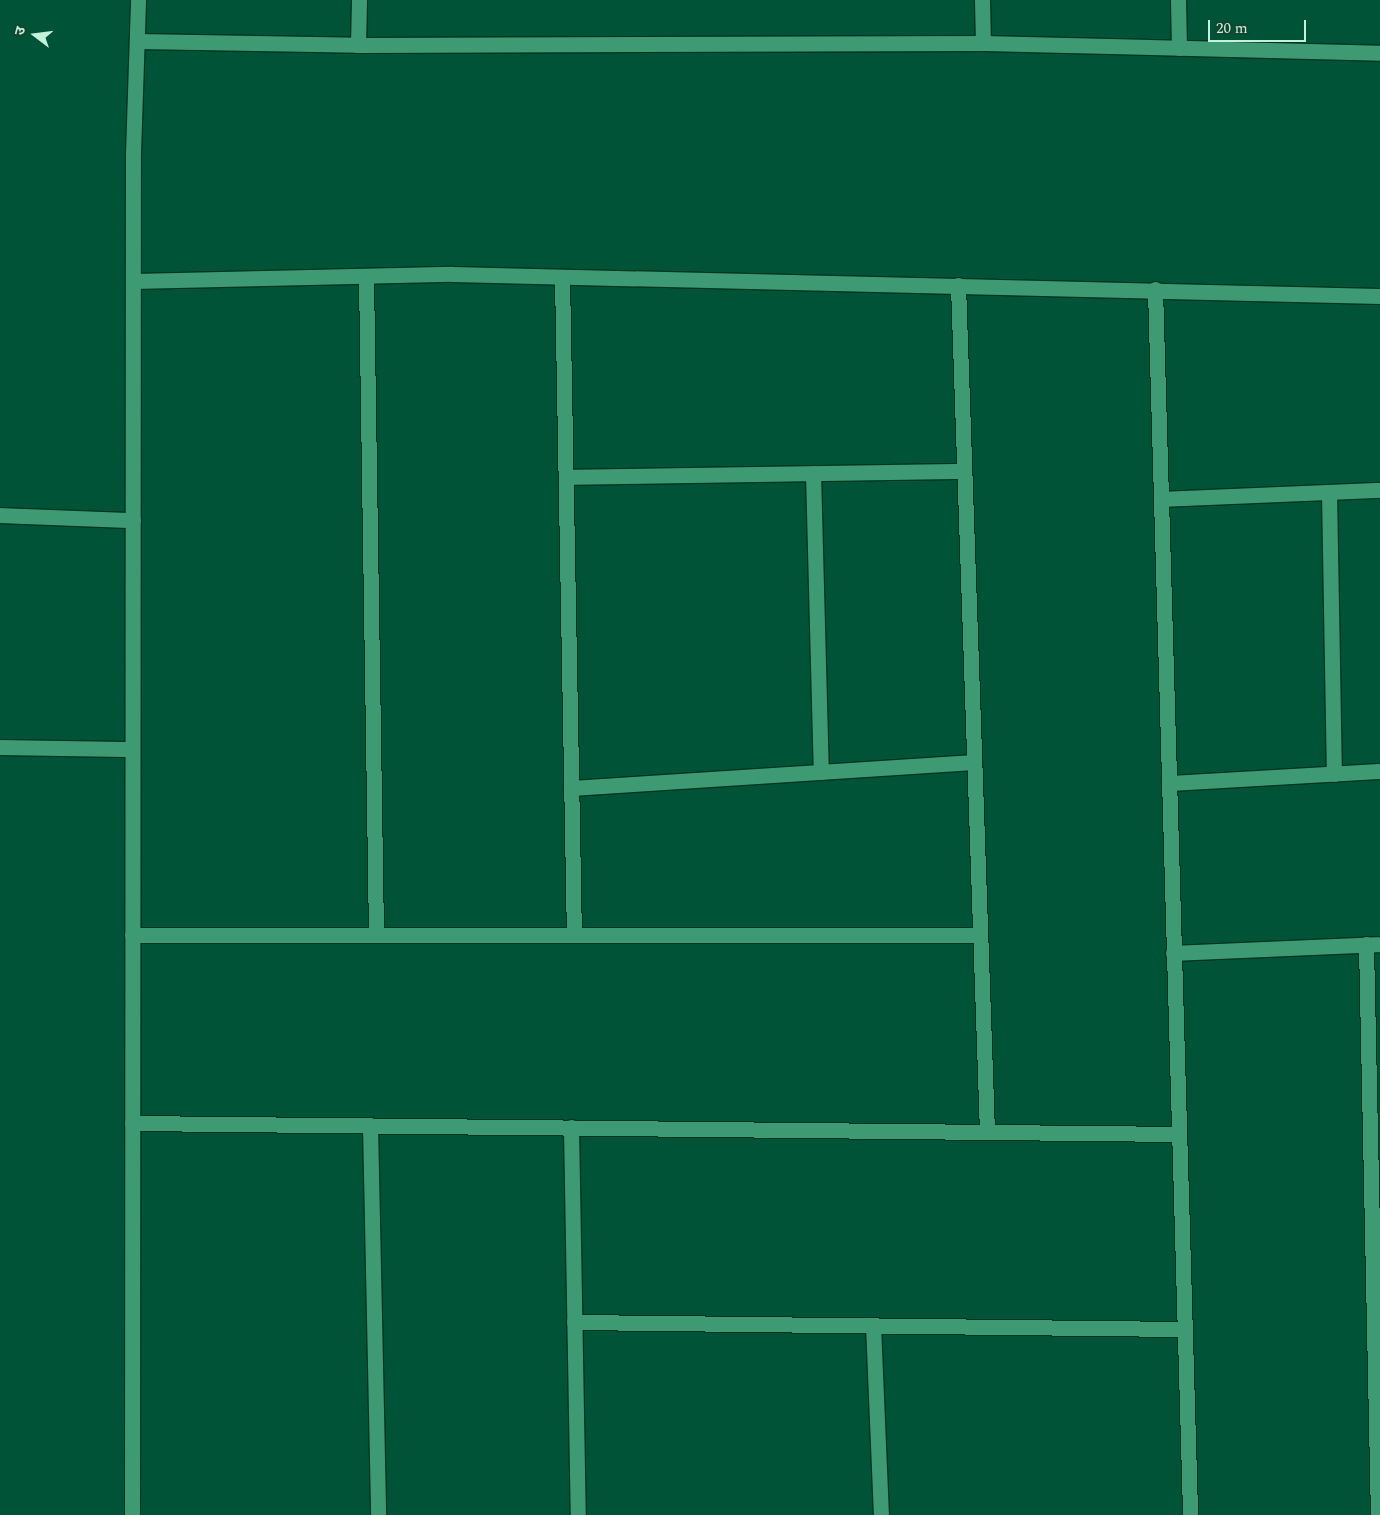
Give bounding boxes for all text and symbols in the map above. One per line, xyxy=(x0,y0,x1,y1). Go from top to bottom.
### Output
north arrow xyxy=(10,10,60,60)
scale bar xyxy=(1210,10,1308,42)
text: 20 m xyxy=(1216,17,1248,40)
text: उ xyxy=(9,24,31,38)

